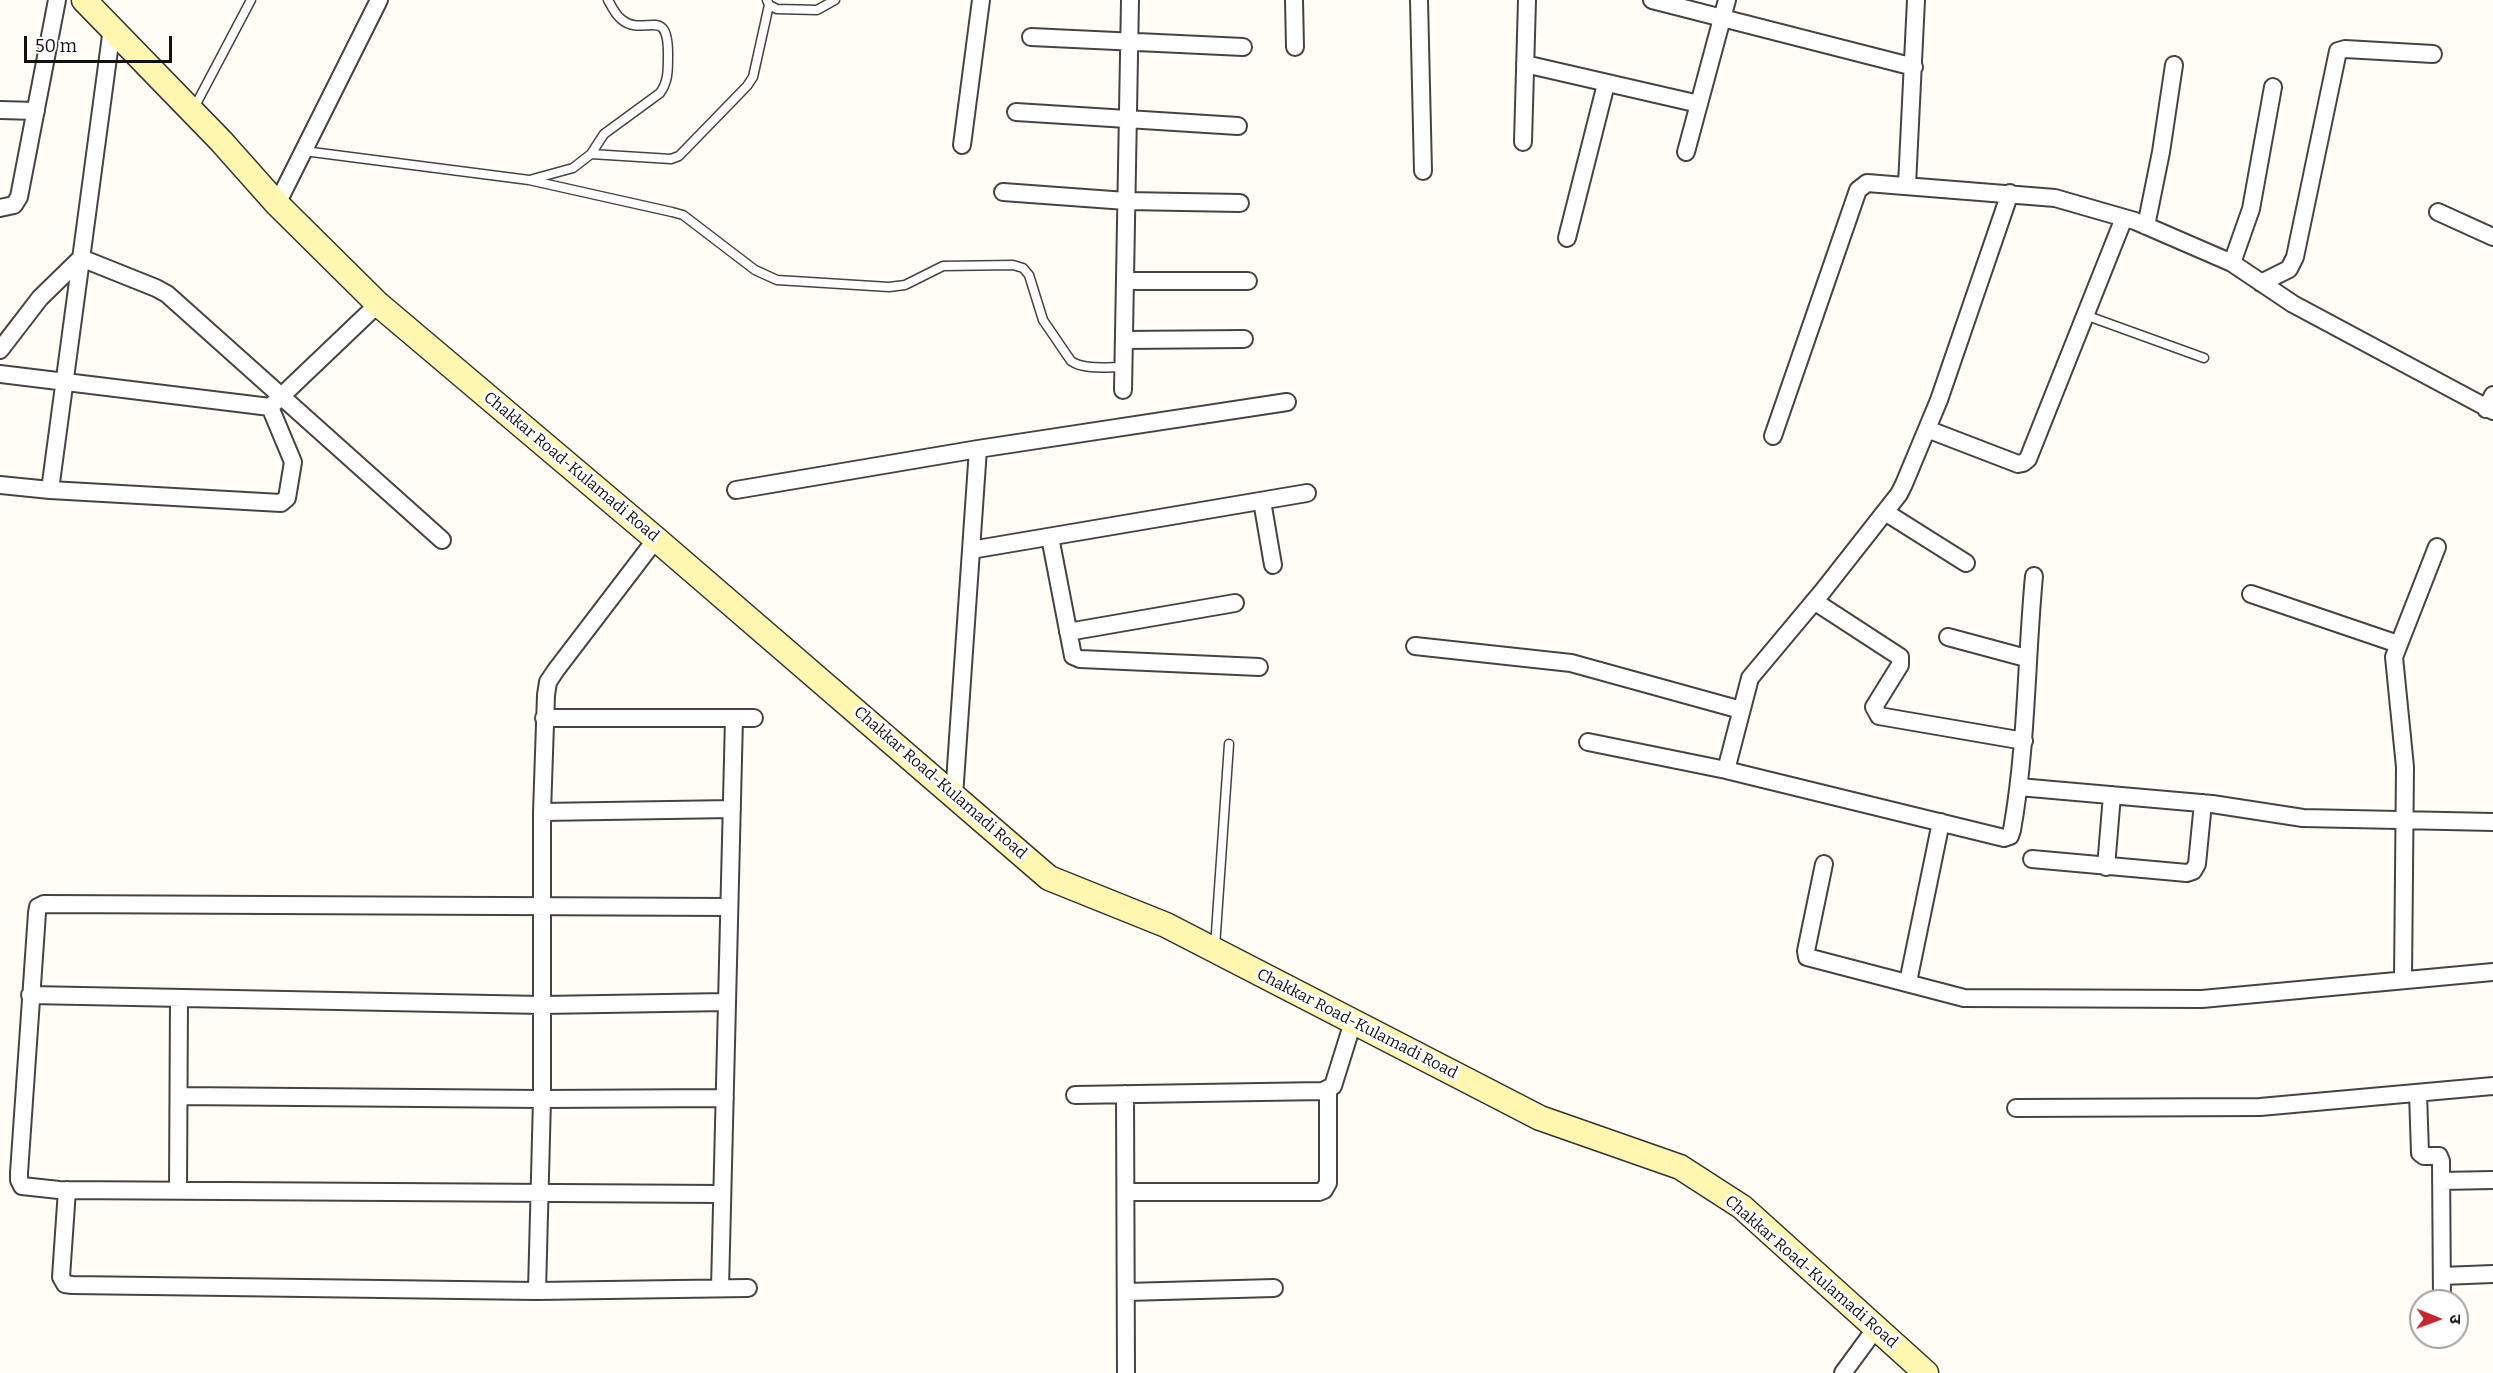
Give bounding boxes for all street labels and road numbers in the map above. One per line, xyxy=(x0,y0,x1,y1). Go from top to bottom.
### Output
street label: Chakkar Road-Kulamadi Road xyxy=(479,388,663,546)
street label: Chakkar Road-Kulamadi Road xyxy=(850,703,1030,863)
street label: Chakkar Road-Kulamadi Road xyxy=(1253,965,1461,1083)
street label: Chakkar Road-Kulamadi Road xyxy=(1721,1192,1901,1352)

